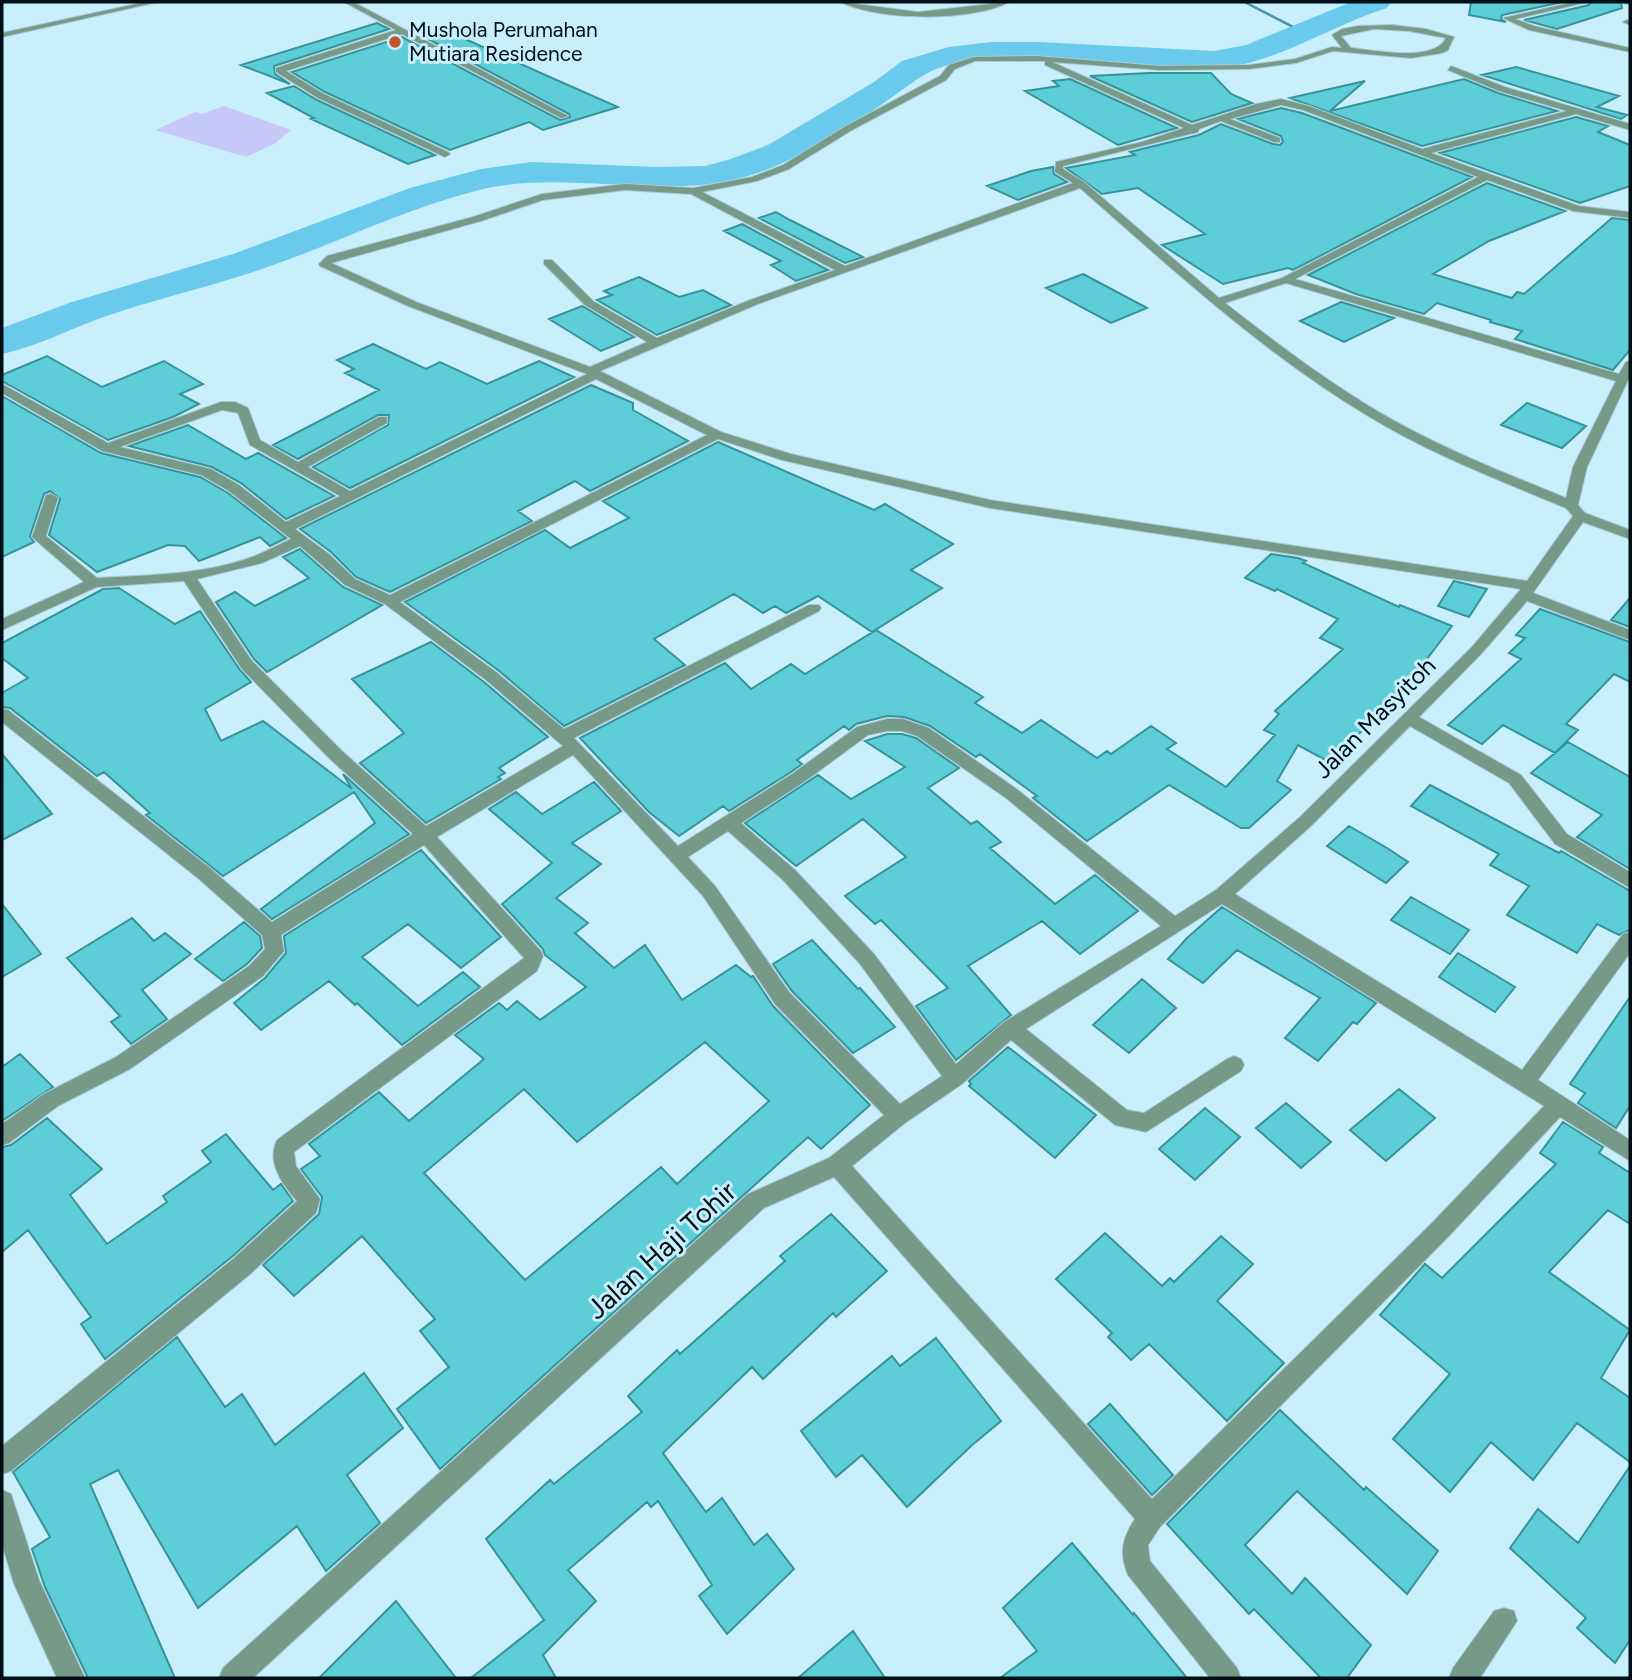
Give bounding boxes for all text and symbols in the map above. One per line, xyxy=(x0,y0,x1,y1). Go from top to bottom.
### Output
place label: Mushola Perumahan Mutiara Residence xyxy=(409,17,598,66)
marker: Mushola Perumahan Mutiara Residence xyxy=(387,34,403,50)
street label: Jalan Masyitoh xyxy=(1308,651,1441,784)
street label: Jalan Haji Tohir xyxy=(579,1174,743,1326)

